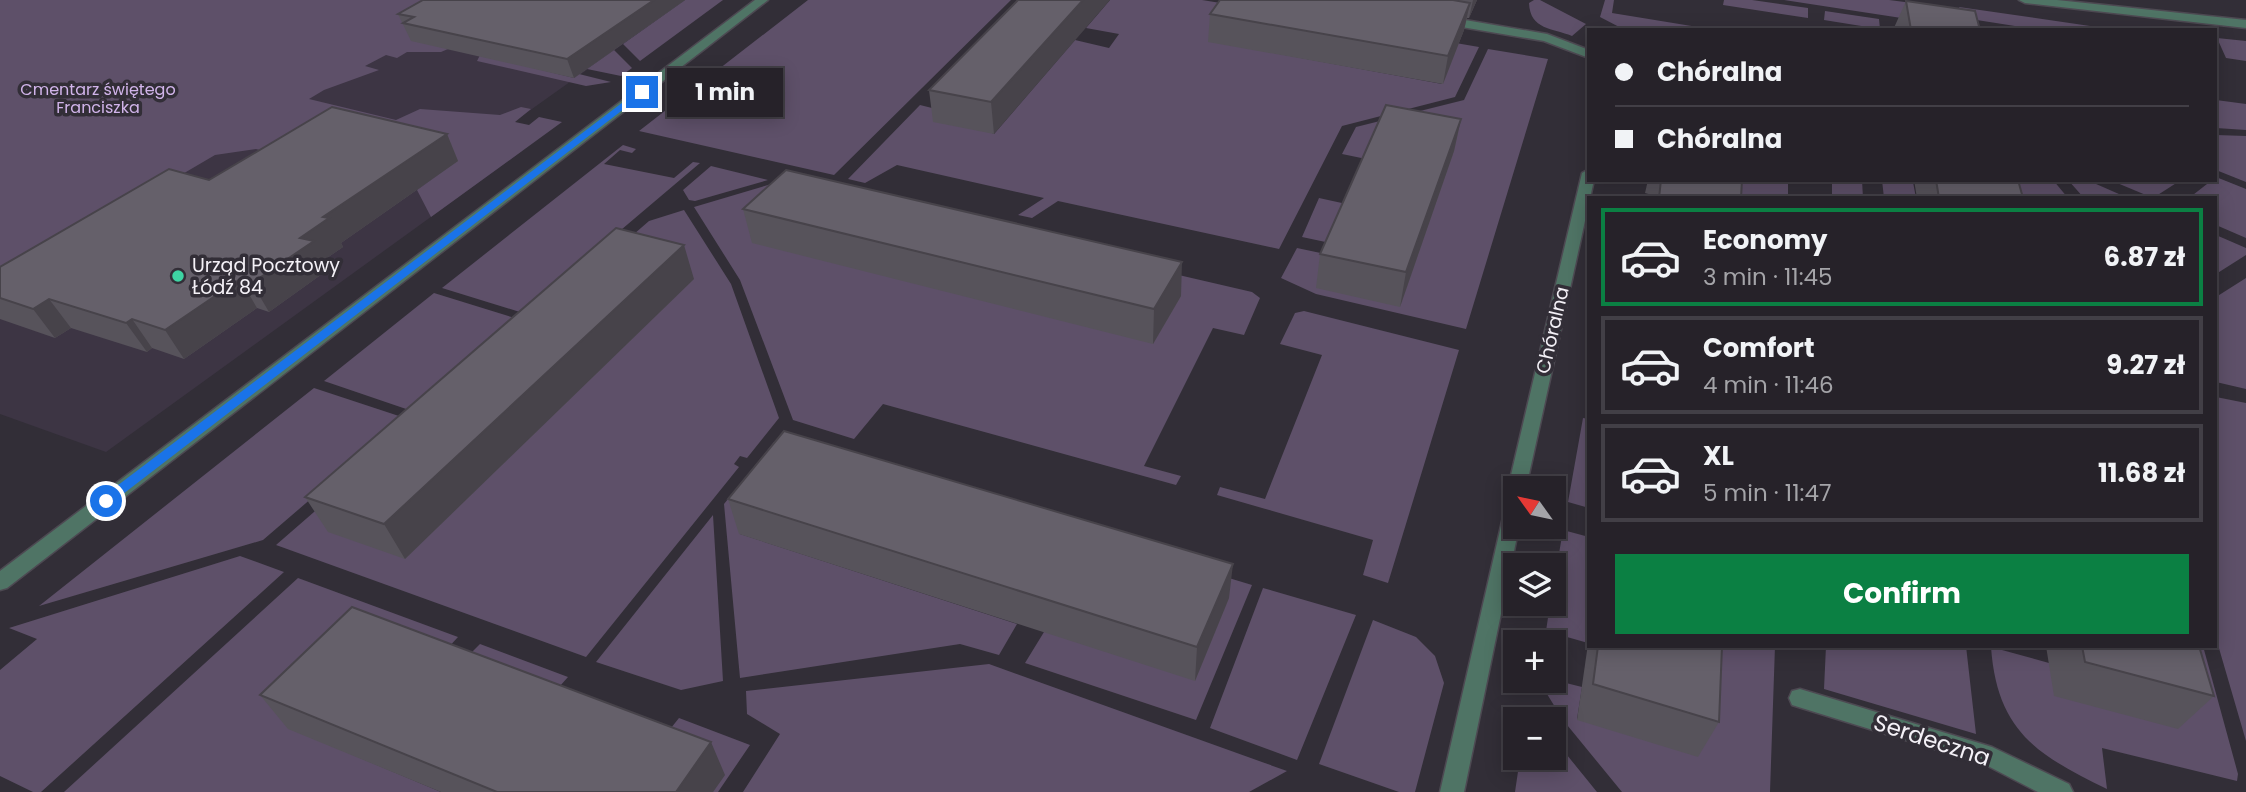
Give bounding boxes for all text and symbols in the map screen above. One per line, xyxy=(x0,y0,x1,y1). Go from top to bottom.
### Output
text: Chóralna xyxy=(1657,54,1783,90)
callout: 1 min xyxy=(666,68,782,116)
route end xyxy=(626,76,658,108)
text: 1 min xyxy=(695,76,755,108)
park label: Cmentarz świętego Franciszka xyxy=(20,78,176,119)
text: Chóralna xyxy=(1657,121,1783,157)
text: Economy xyxy=(1703,222,1827,258)
icon: car xyxy=(1619,226,1682,289)
text: 6.87 zł xyxy=(2104,239,2185,275)
place label: Urząd Pocztowy Łódź 84 xyxy=(192,252,340,301)
text: 3 min · 11:45 xyxy=(1703,261,1832,293)
marker: Urząd Pocztowy Łódź 84 xyxy=(170,268,186,284)
street label: Chóralna xyxy=(1529,284,1576,376)
text: Comfort xyxy=(1703,330,1815,366)
icon: car xyxy=(1619,334,1682,397)
text: 9.27 zł xyxy=(2106,347,2185,383)
text: 4 min · 11:46 xyxy=(1703,369,1834,401)
text: XL xyxy=(1703,438,1734,474)
icon: car xyxy=(1619,442,1682,505)
text: 11.68 zł xyxy=(2098,455,2185,491)
north arrow xyxy=(1503,476,1566,539)
map controls xyxy=(1503,476,1566,770)
text: 5 min · 11:47 xyxy=(1703,477,1831,509)
route start xyxy=(90,485,122,517)
button: layers xyxy=(1503,553,1566,616)
button: Confirm xyxy=(1615,554,2189,634)
button: + xyxy=(1503,630,1566,693)
street label: Serdeczna xyxy=(1870,706,1994,774)
button: − xyxy=(1503,707,1566,770)

